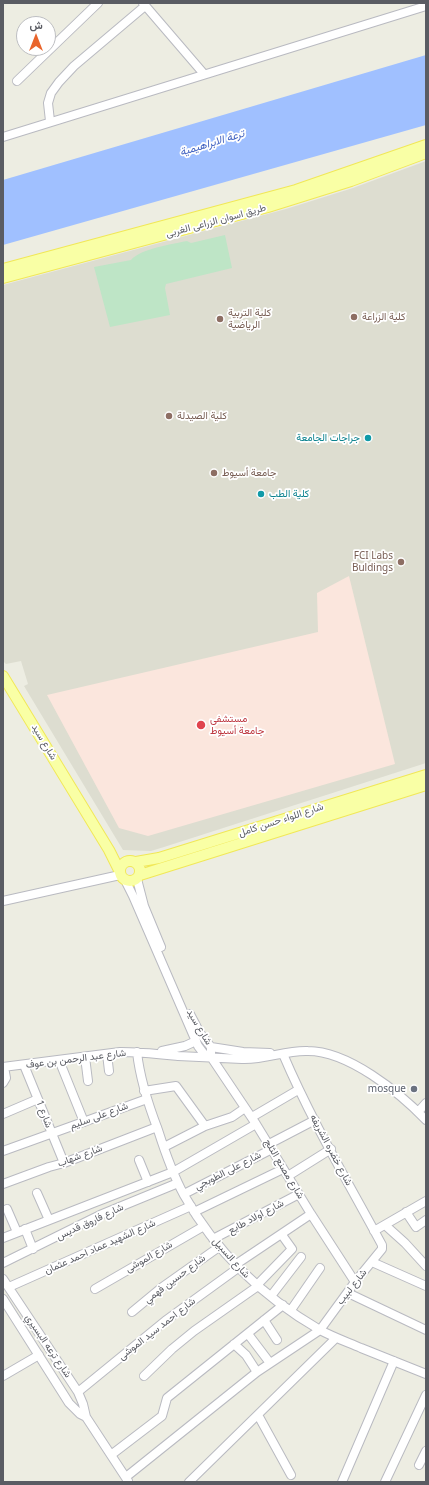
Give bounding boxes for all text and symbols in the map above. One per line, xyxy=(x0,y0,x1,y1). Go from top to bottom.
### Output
north arrow xyxy=(16,16,56,56)
text: ش xyxy=(29,17,43,32)
water label: ترعة الابراهيمية xyxy=(178,127,246,159)
street label: طريق اسوان الزراعى الغربى xyxy=(165,202,267,240)
place label: كلية التربية الرياضية xyxy=(228,307,271,330)
place label: كلية الزراعة xyxy=(362,311,405,323)
marker: كلية الزراعة xyxy=(349,312,359,322)
marker: كلية التربية الرياضية xyxy=(215,314,225,324)
place label: كلية الصيدلة xyxy=(177,410,227,422)
marker: كلية الصيدلة xyxy=(164,411,174,421)
place label: جراجات الجامعة xyxy=(296,432,360,444)
marker: جراجات الجامعة xyxy=(363,433,373,443)
place label: جامعة أسيوط xyxy=(222,467,276,479)
marker: جامعة أسيوط xyxy=(209,468,219,478)
place label: كلية الطب xyxy=(269,488,309,500)
marker: كلية الطب xyxy=(256,489,266,499)
place label: FCI Labs Buldings xyxy=(352,550,393,574)
marker: FCI Labs Buldings xyxy=(396,557,406,567)
place label: مستشفی جامعة أسيوط xyxy=(210,713,264,736)
marker: مستشفی جامعة أسيوط xyxy=(195,719,207,731)
street label: شارع سيد xyxy=(29,722,59,762)
street label: شارع اللواء حسن كامل xyxy=(237,801,325,839)
street label: شارع سيد xyxy=(184,1007,214,1047)
street label: شارع عبد الرحمن بن عوف xyxy=(25,1047,127,1071)
place label: mosque xyxy=(368,1083,406,1095)
marker: mosque xyxy=(409,1084,419,1094)
street label: شارع 1 xyxy=(33,1099,55,1129)
street label: شارع على سليم xyxy=(68,1100,130,1132)
street label: شارع خضره الشريفه xyxy=(307,1112,355,1188)
street label: شارع مصنع الثلج xyxy=(261,1137,307,1201)
street label: شارع شهاب xyxy=(56,1142,104,1170)
street label: شارع على الطوبجي xyxy=(193,1149,263,1193)
street label: شارع اولاد طايع xyxy=(226,1197,286,1237)
street label: شارع فاروق قديس xyxy=(55,1201,125,1243)
street label: شارع الشهيد عماد احمد عثمان xyxy=(43,1217,157,1277)
street label: شارع السبيل xyxy=(210,1235,252,1281)
street label: شارع الموشى xyxy=(123,1239,175,1275)
street label: شارع حسين فهمي xyxy=(142,1252,208,1306)
street label: شارع لبيب xyxy=(334,1267,370,1307)
street label: شارع احمد سيد الموشى xyxy=(116,1295,198,1363)
street label: شارع ترعه البسيري xyxy=(22,1312,74,1380)

